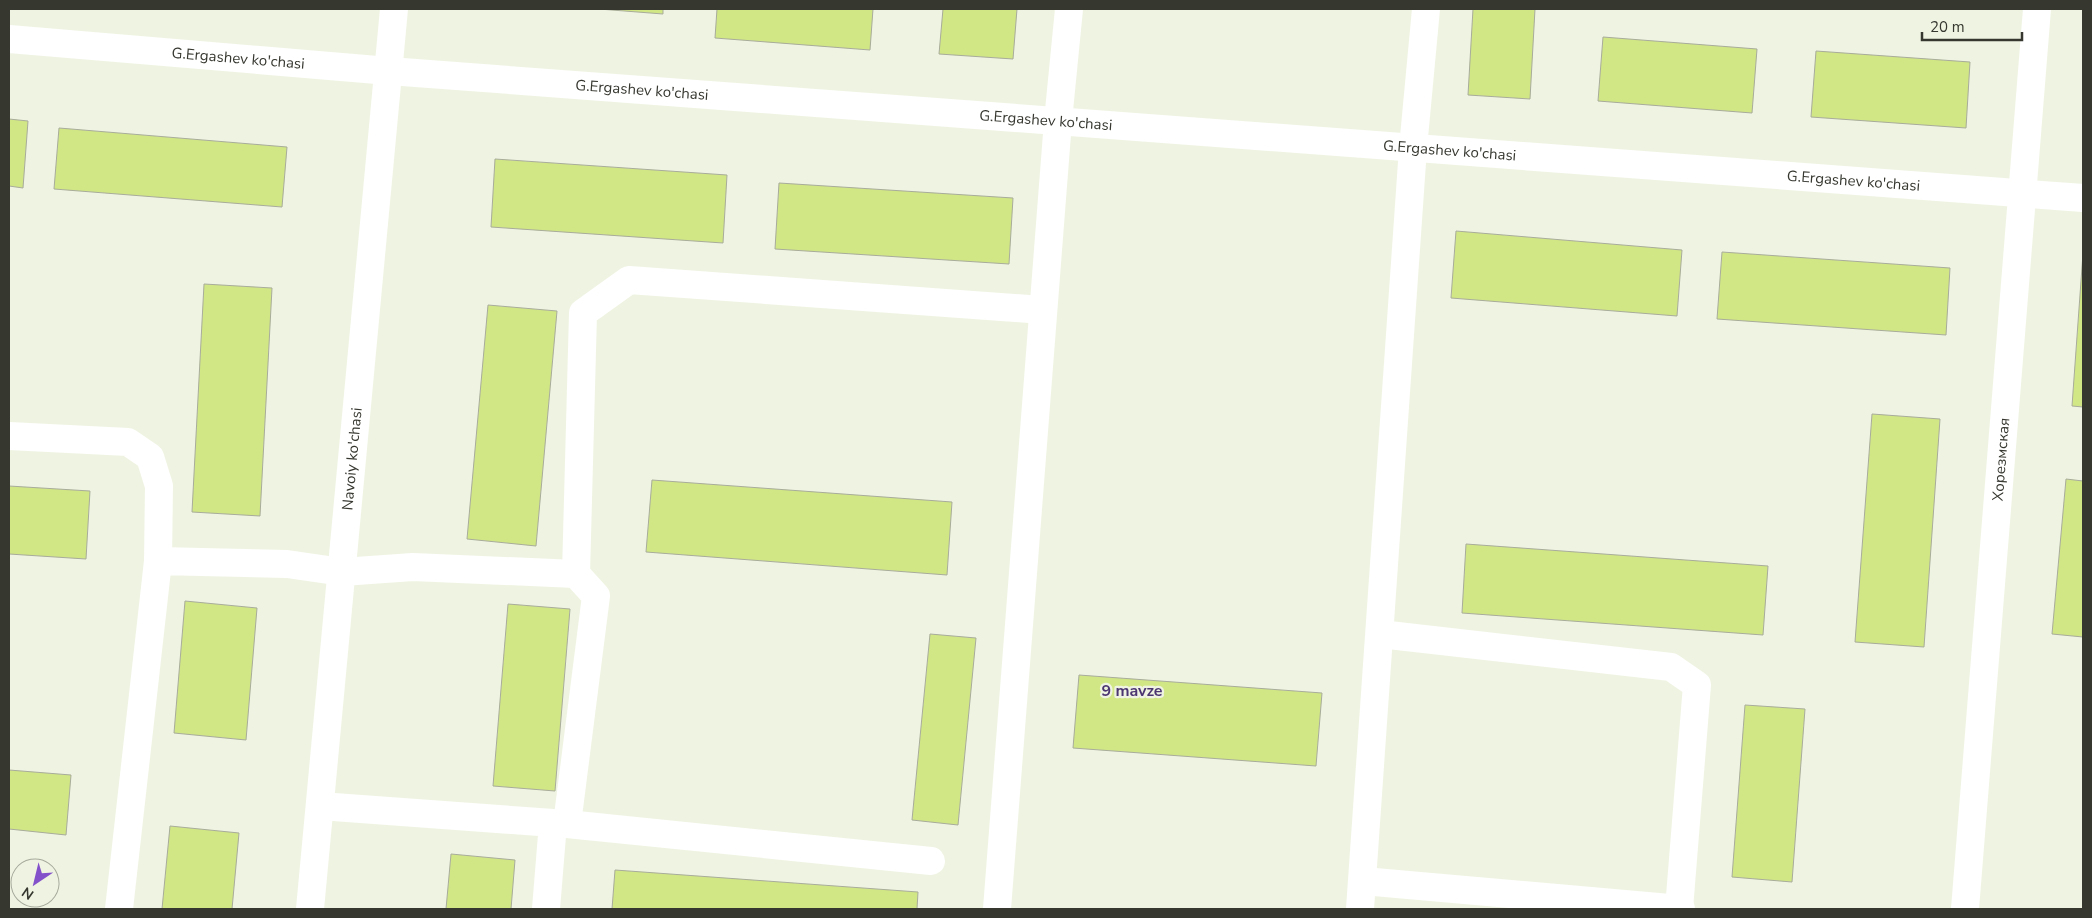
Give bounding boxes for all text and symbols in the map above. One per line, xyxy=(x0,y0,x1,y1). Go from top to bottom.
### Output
scale bar xyxy=(1922,10,2022,42)
text: 20 m xyxy=(1930,17,1965,37)
street label: G.Ergashev ko'chasi xyxy=(171,43,306,74)
street label: G.Ergashev ko'chasi xyxy=(575,75,709,105)
street label: G.Ergashev ko'chasi xyxy=(979,105,1113,135)
street label: G.Ergashev ko'chasi xyxy=(1382,136,1517,165)
street label: G.Ergashev ko'chasi xyxy=(1786,166,1921,196)
street label: Navoiy ko'chasi xyxy=(337,407,367,511)
street label: Хорезмская xyxy=(1988,417,2014,502)
district label: 9 mavze xyxy=(1101,680,1163,702)
north arrow xyxy=(10,858,60,908)
text: N xyxy=(18,882,38,904)

